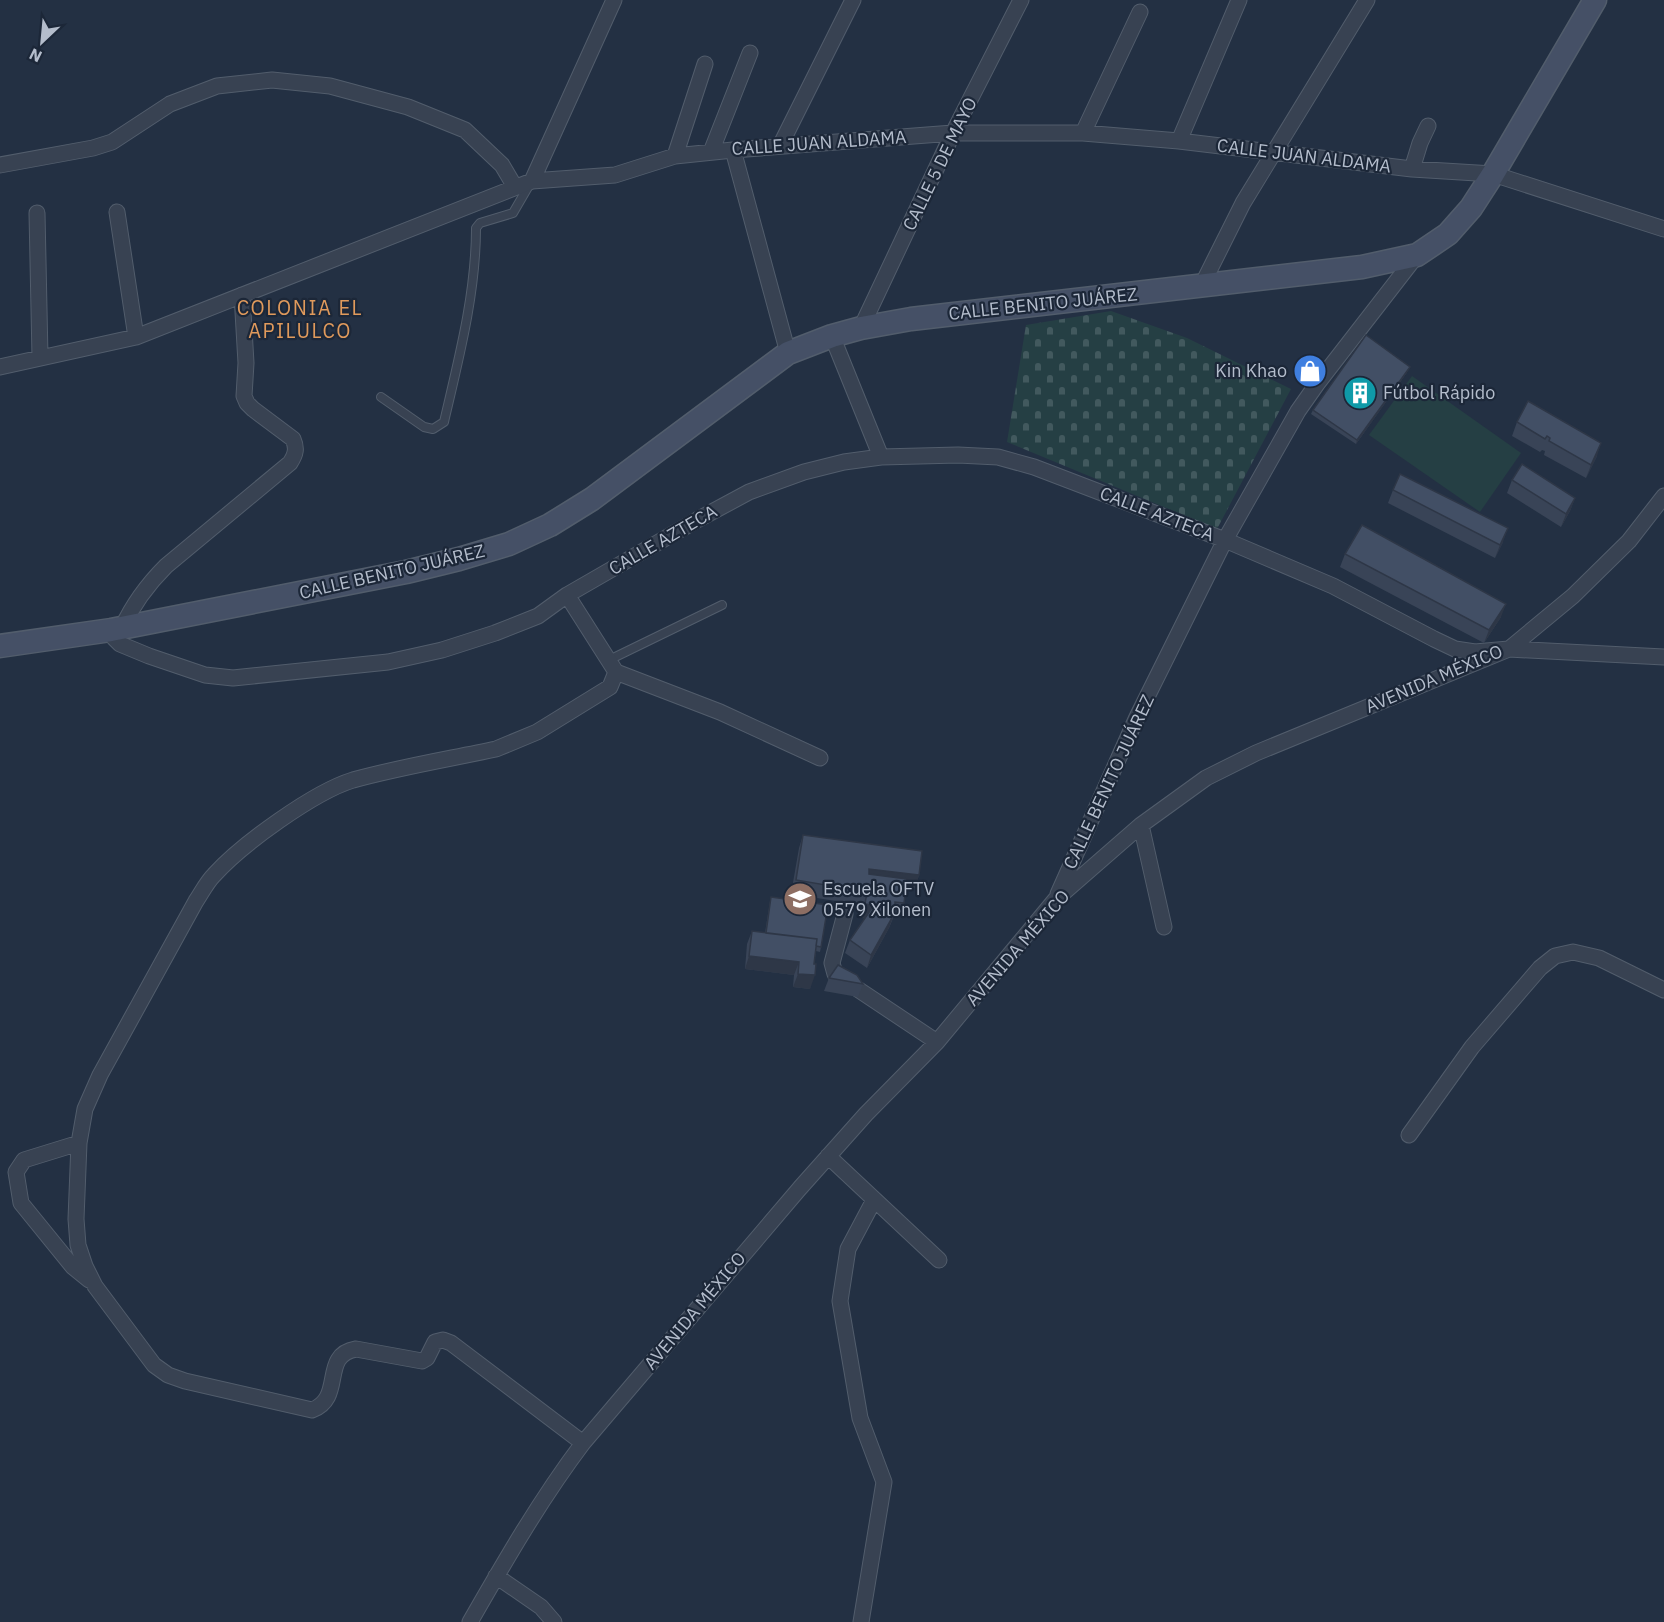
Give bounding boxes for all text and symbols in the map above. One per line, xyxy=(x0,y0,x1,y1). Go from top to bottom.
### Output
north arrow xyxy=(12,12,72,72)
text: N xyxy=(26,44,45,67)
street label: CALLE 5 DE MAYO xyxy=(897,93,982,234)
street label: CALLE JUAN ALDAMA xyxy=(731,125,908,160)
street label: CALLE JUAN ALDAMA xyxy=(1216,133,1393,178)
street label: CALLE BENITO JUÁREZ xyxy=(947,282,1138,325)
district label: COLONIA EL APILULCO xyxy=(237,294,363,344)
shop icon: Kin Khao xyxy=(1292,353,1328,389)
place label: Kin Khao xyxy=(1215,359,1287,382)
building icon: Fútbol Rápido xyxy=(1342,375,1378,411)
place label: Fútbol Rápido xyxy=(1383,381,1495,404)
street label: CALLE AZTECA xyxy=(1097,481,1218,546)
street label: CALLE AZTECA xyxy=(605,499,721,580)
street label: CALLE BENITO JUÁREZ xyxy=(297,539,487,604)
street label: AVENIDA MÉXICO xyxy=(1362,639,1506,718)
street label: CALLE BENITO JUÁREZ xyxy=(1058,691,1159,873)
place label: Escuela OFTV 0579 Xilonen xyxy=(823,877,934,921)
school or university icon: Escuela OFTV 0579 Xilonen xyxy=(782,881,818,917)
street label: AVENIDA MÉXICO xyxy=(961,885,1074,1011)
street label: AVENIDA MÉXICO xyxy=(639,1247,751,1374)

